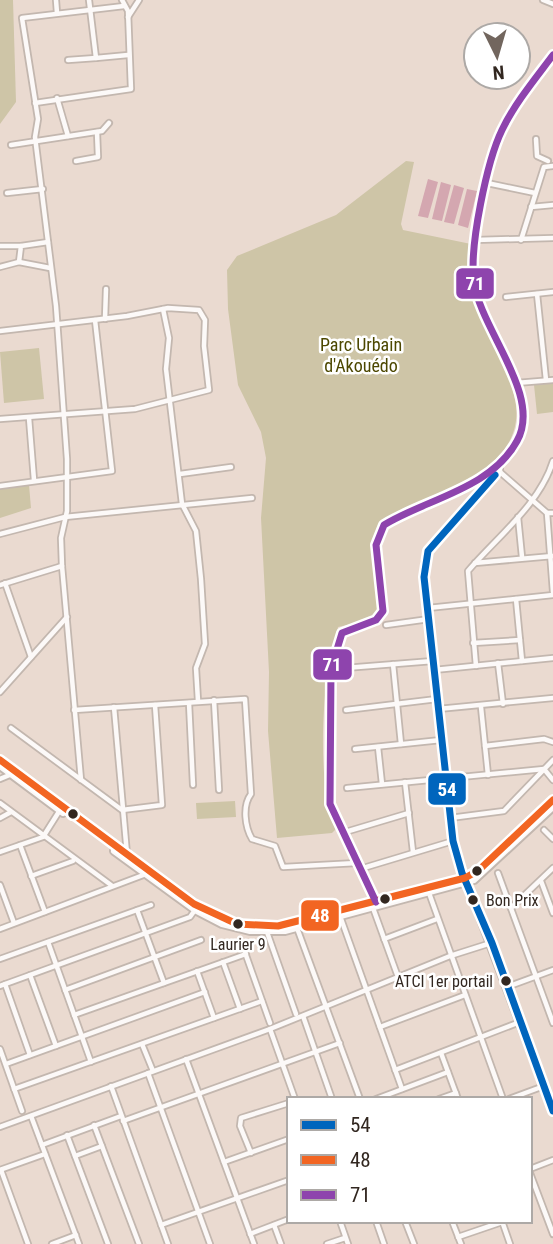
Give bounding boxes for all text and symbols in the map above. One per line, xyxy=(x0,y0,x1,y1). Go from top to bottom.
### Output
north arrow xyxy=(462,21,532,91)
text: N xyxy=(492,60,505,84)
line badge: 71 xyxy=(455,267,495,300)
text: 71 xyxy=(465,272,485,295)
park label: Parc Urbain d'Akouédo xyxy=(320,334,402,376)
line badge: 71 xyxy=(312,648,353,681)
text: 71 xyxy=(322,653,342,676)
line badge: 54 xyxy=(427,772,467,806)
text: 54 xyxy=(437,778,457,801)
unlabelled marker xyxy=(66,807,80,821)
unlabelled marker xyxy=(470,864,484,878)
place label: Bon Prix xyxy=(486,891,539,910)
unlabelled marker xyxy=(378,892,392,906)
marker: Bon Prix xyxy=(466,893,480,907)
line badge: 48 xyxy=(300,899,340,932)
text: 48 xyxy=(310,904,330,927)
marker: Laurier 9 xyxy=(231,917,245,931)
place label: Laurier 9 xyxy=(210,935,266,954)
place label: ATCI 1er portail xyxy=(395,972,493,991)
marker: ATCI 1er portail xyxy=(499,974,513,988)
legend xyxy=(287,1097,532,1223)
text: 54 xyxy=(350,1113,371,1137)
text: 48 xyxy=(350,1148,371,1172)
text: 71 xyxy=(350,1183,371,1207)

